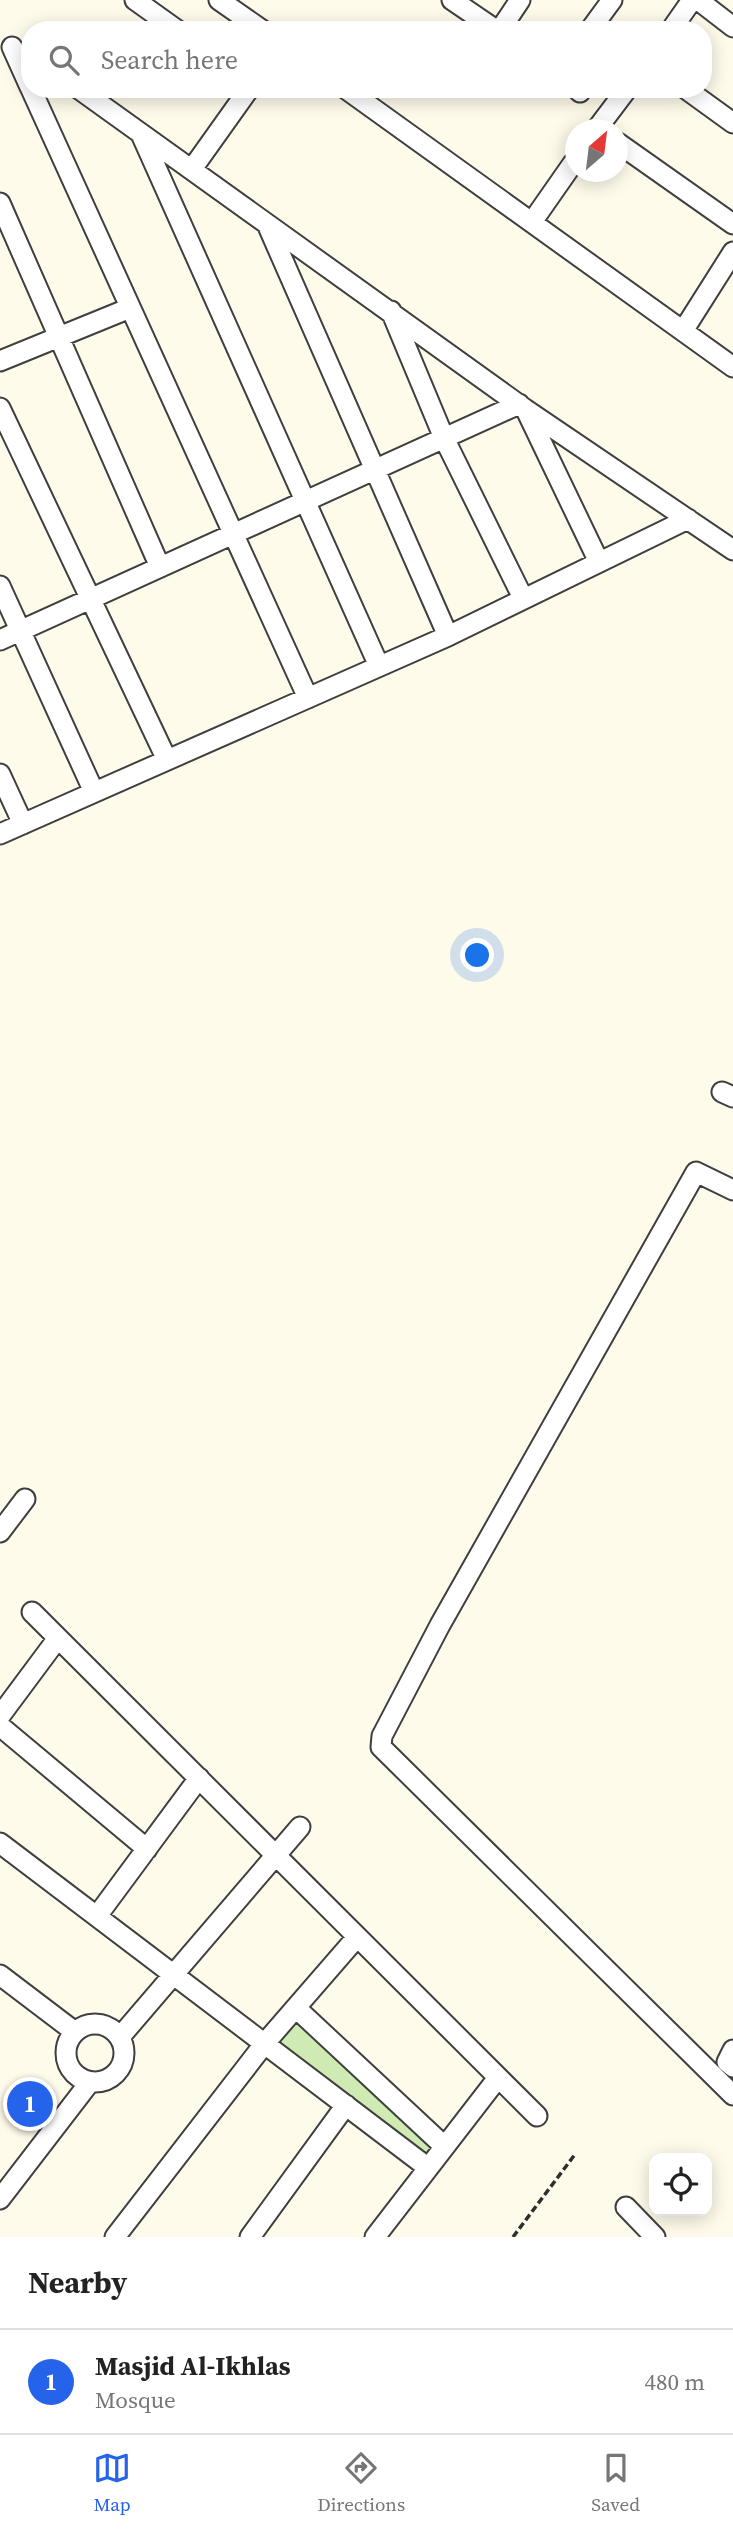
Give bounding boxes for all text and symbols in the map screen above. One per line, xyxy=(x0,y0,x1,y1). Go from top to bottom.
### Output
search box xyxy=(21,21,712,98)
icon: search xyxy=(45,41,83,79)
text: Search here xyxy=(101,42,238,78)
north arrow xyxy=(565,119,628,182)
your location xyxy=(460,938,494,972)
pin: 1 xyxy=(7,2078,53,2130)
map controls xyxy=(649,2153,712,2216)
button: locate xyxy=(649,2153,712,2216)
text: Nearby xyxy=(28,2262,127,2303)
text: Masjid Al-Ikhlas xyxy=(95,2348,291,2384)
text: 1 xyxy=(45,2366,57,2398)
text: 480 m xyxy=(644,2366,705,2398)
text: Mosque xyxy=(95,2384,176,2416)
tab: Map xyxy=(93,2449,131,2517)
tab: Directions xyxy=(317,2449,405,2517)
tab: Saved xyxy=(591,2449,640,2517)

